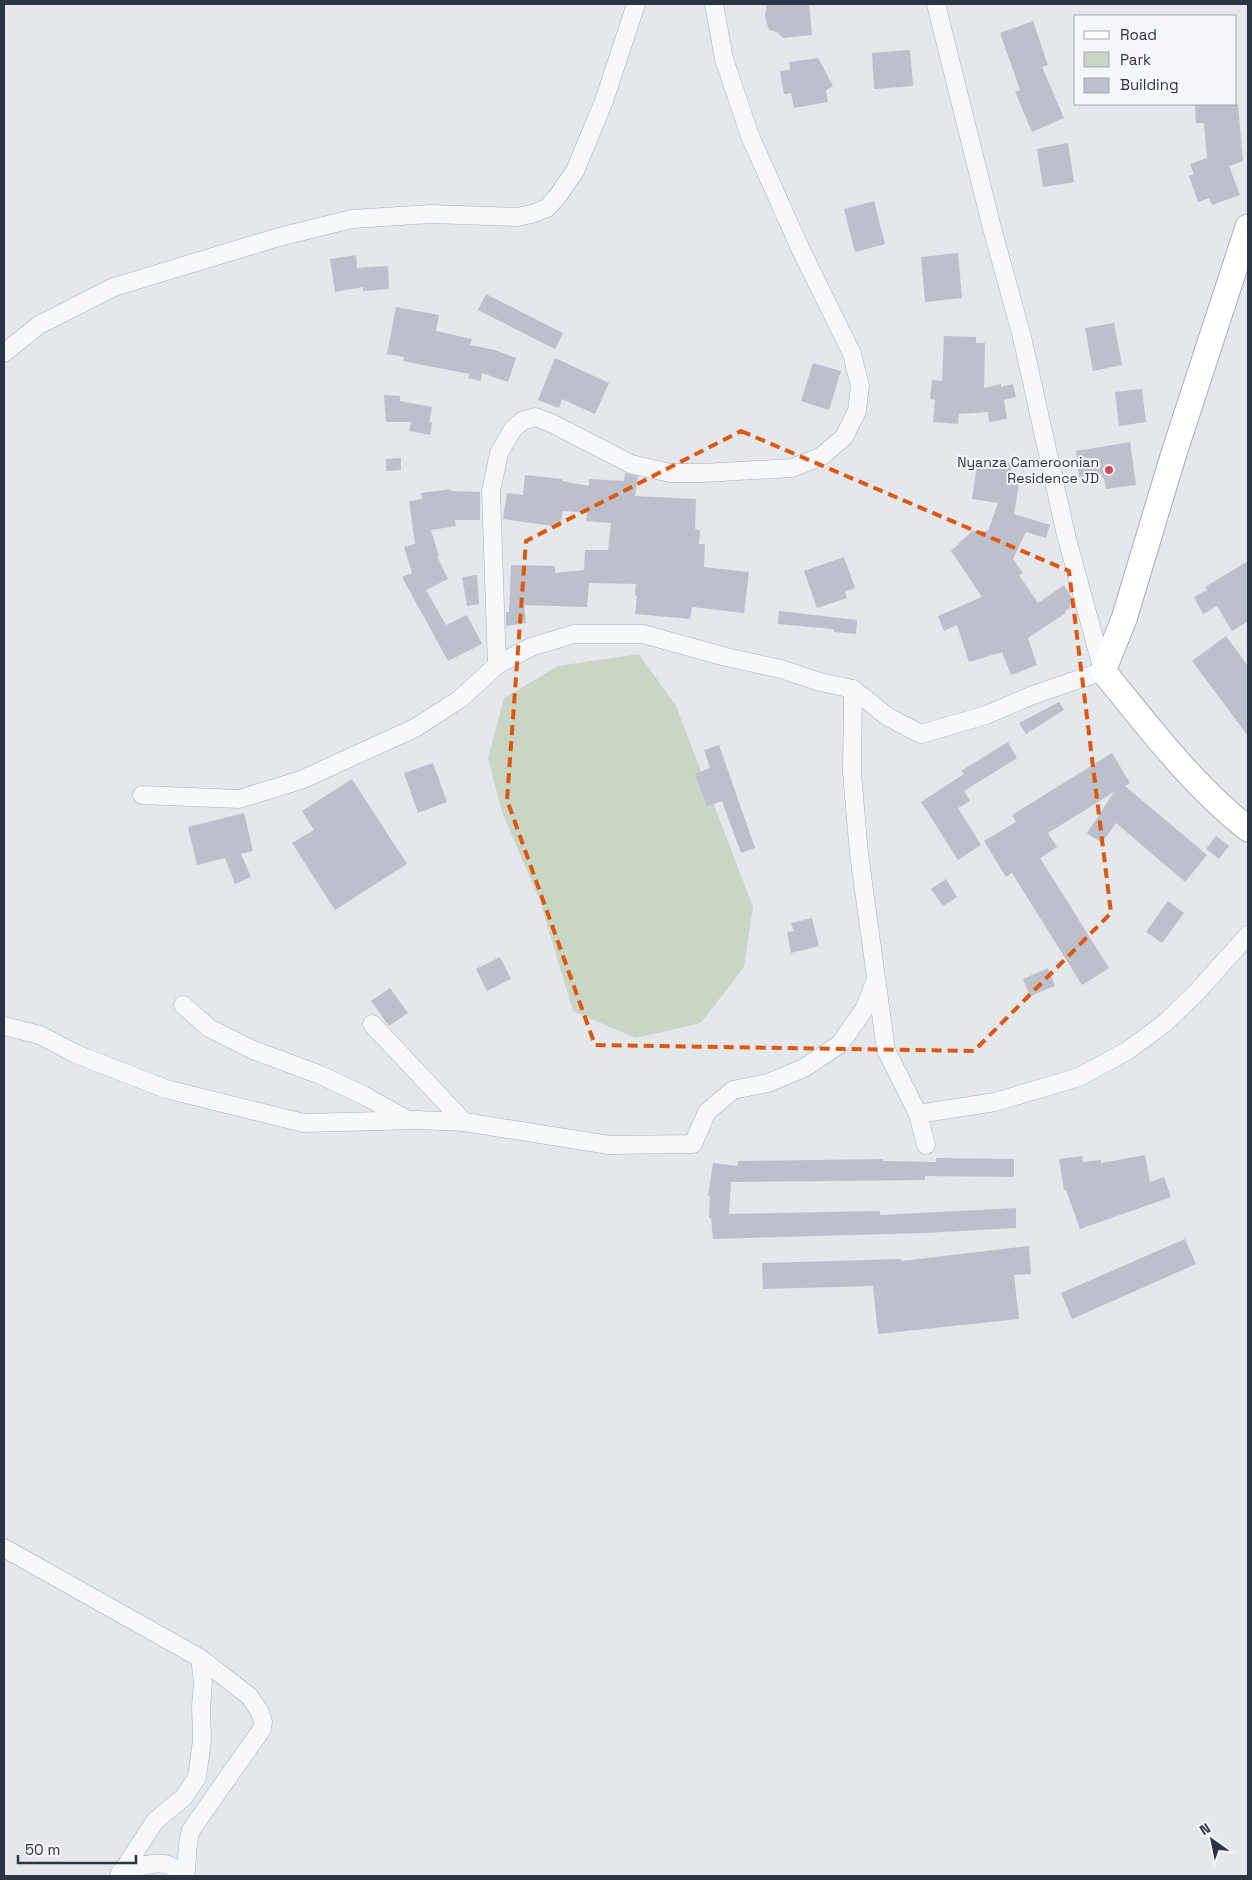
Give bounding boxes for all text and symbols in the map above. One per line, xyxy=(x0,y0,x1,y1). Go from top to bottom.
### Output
legend xyxy=(1074,15,1237,105)
text: Road xyxy=(1120,25,1157,44)
text: Park xyxy=(1120,50,1151,69)
text: Building xyxy=(1120,75,1179,94)
place label: Nyanza Cameroonian Residence JD xyxy=(957,453,1099,487)
marker: Nyanza Cameroonian Residence JD xyxy=(1103,464,1115,476)
north arrow xyxy=(1187,1815,1237,1865)
text: N xyxy=(1196,1819,1214,1839)
scale bar xyxy=(18,1832,135,1864)
text: 50 m xyxy=(25,1840,60,1859)

